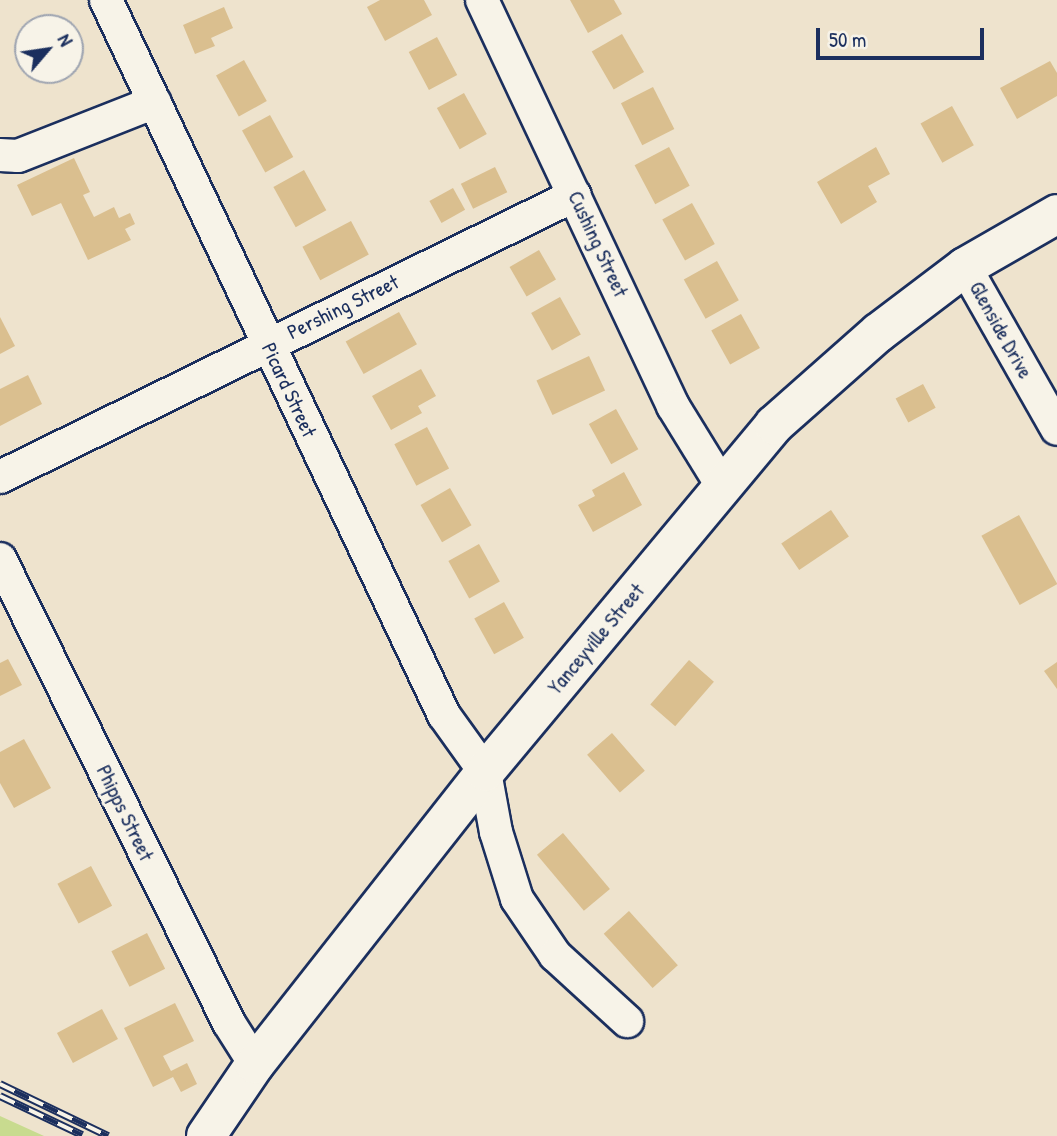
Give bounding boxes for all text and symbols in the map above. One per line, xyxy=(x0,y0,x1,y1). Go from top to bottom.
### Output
north arrow xyxy=(14,14,84,84)
scale bar xyxy=(819,14,987,58)
text: 50 m xyxy=(829,25,866,54)
text: N xyxy=(52,29,79,51)
street label: Cushing Street xyxy=(562,187,634,301)
street label: Pershing Street xyxy=(283,269,403,345)
street label: Glenside Drive xyxy=(964,277,1038,383)
street label: Picard Street xyxy=(256,339,322,441)
street label: Yanceyville Street xyxy=(542,579,650,699)
street label: Phipps Street xyxy=(91,761,159,865)

